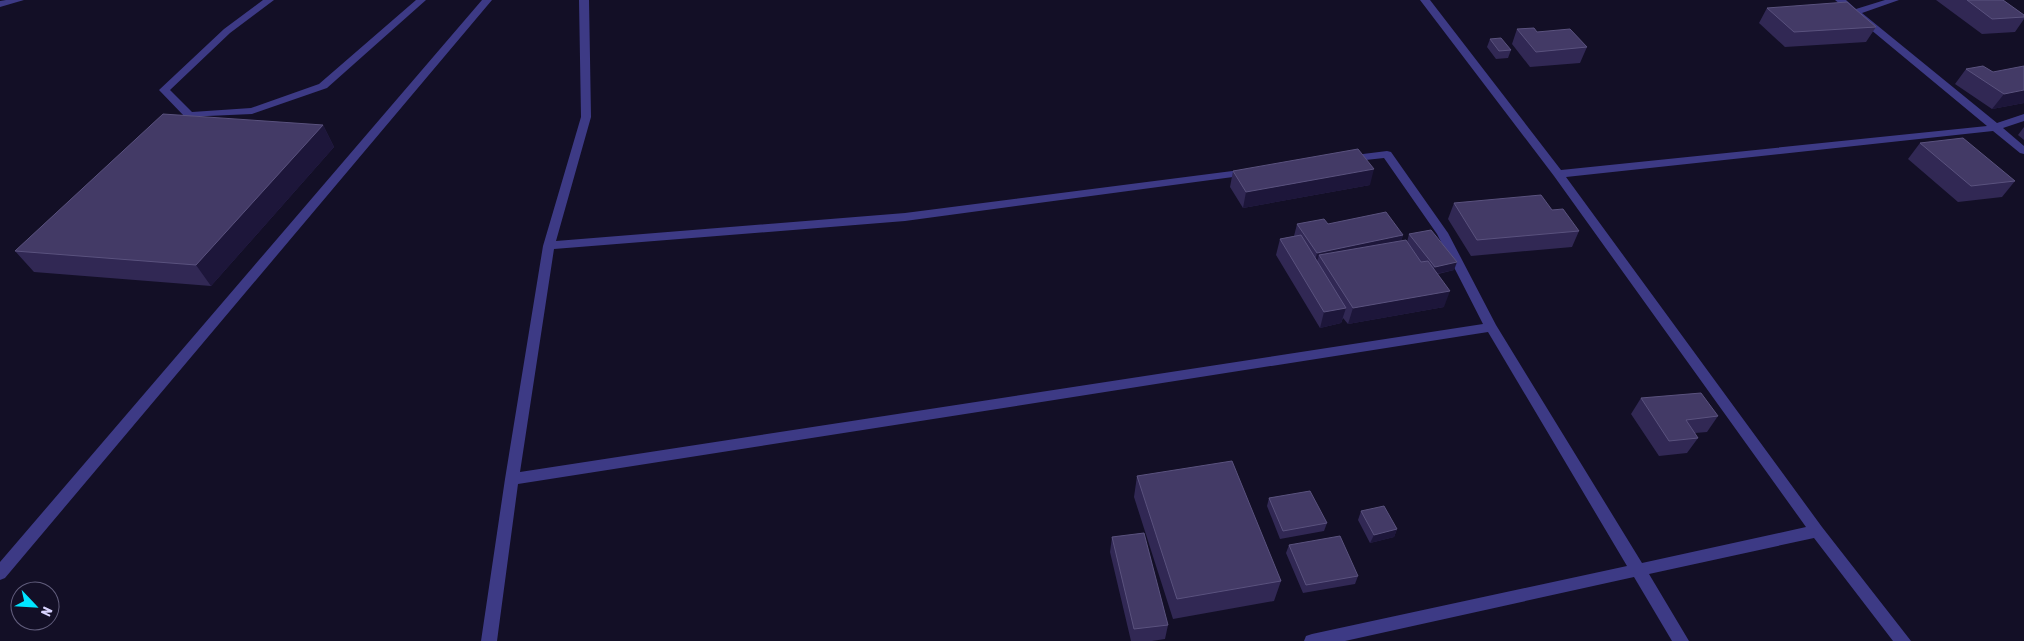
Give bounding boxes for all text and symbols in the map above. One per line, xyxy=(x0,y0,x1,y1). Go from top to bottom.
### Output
north arrow xyxy=(10,581,60,631)
text: N xyxy=(38,604,56,619)

